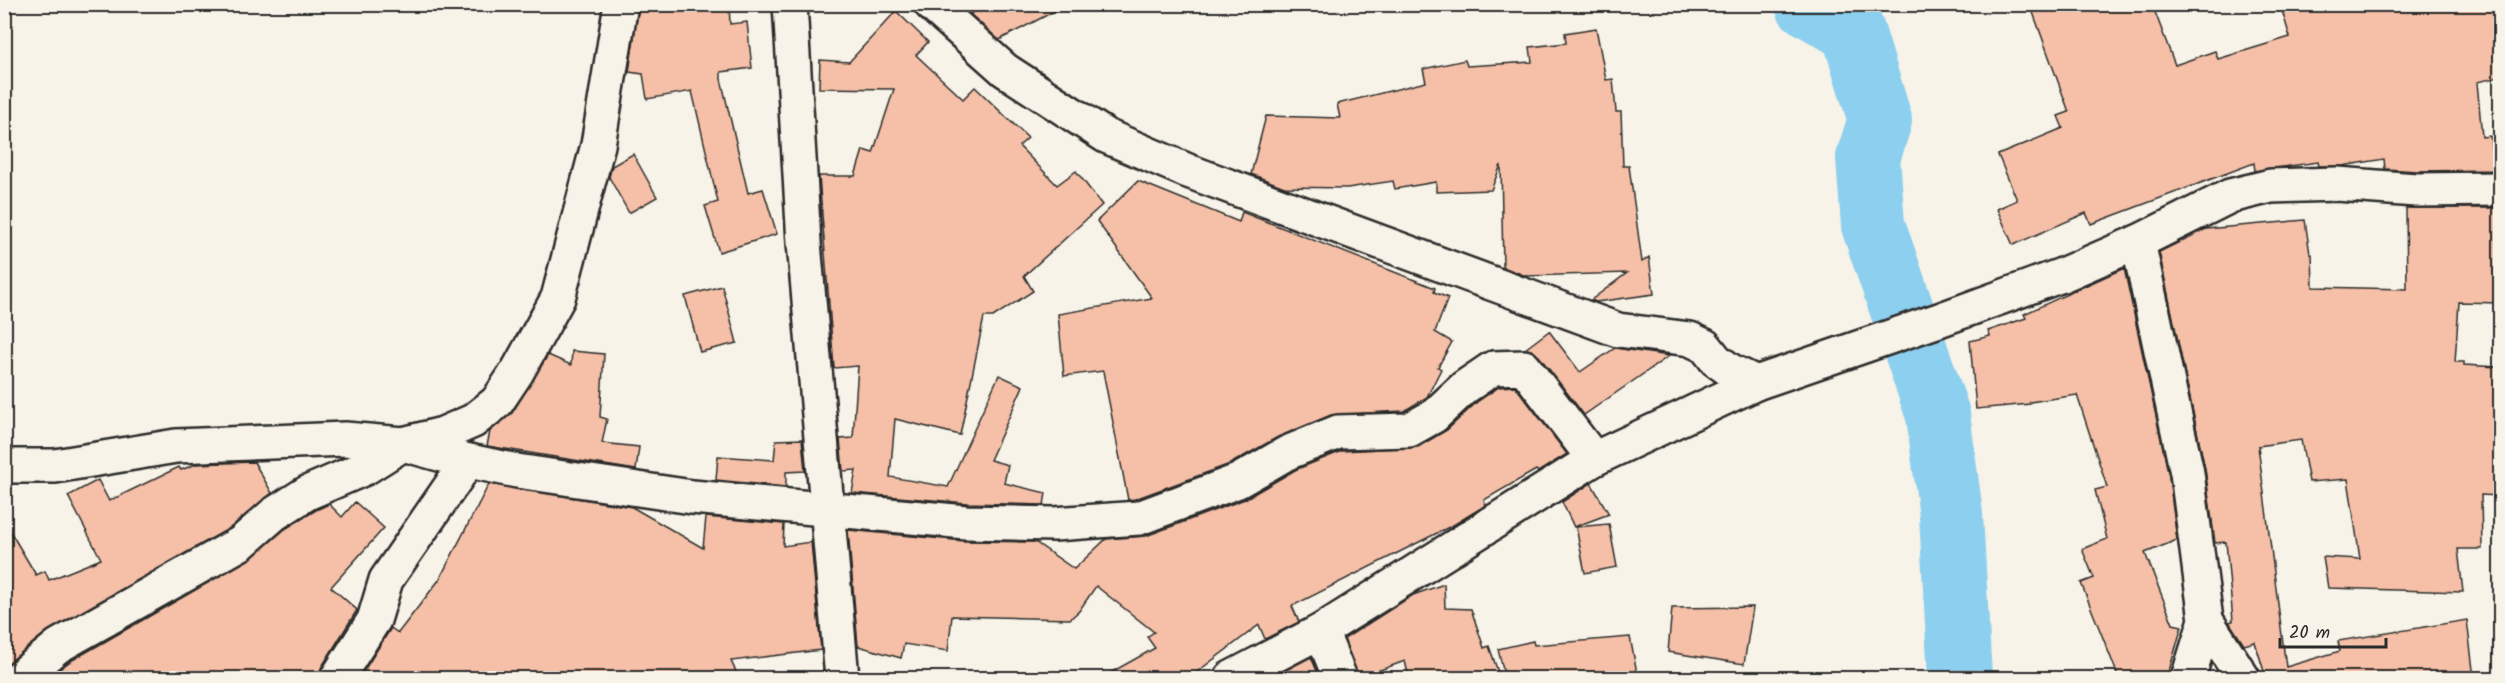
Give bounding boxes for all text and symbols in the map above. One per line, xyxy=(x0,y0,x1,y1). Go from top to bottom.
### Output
scale bar xyxy=(2280,611,2386,649)
text: 20 m xyxy=(2289,619,2330,648)

